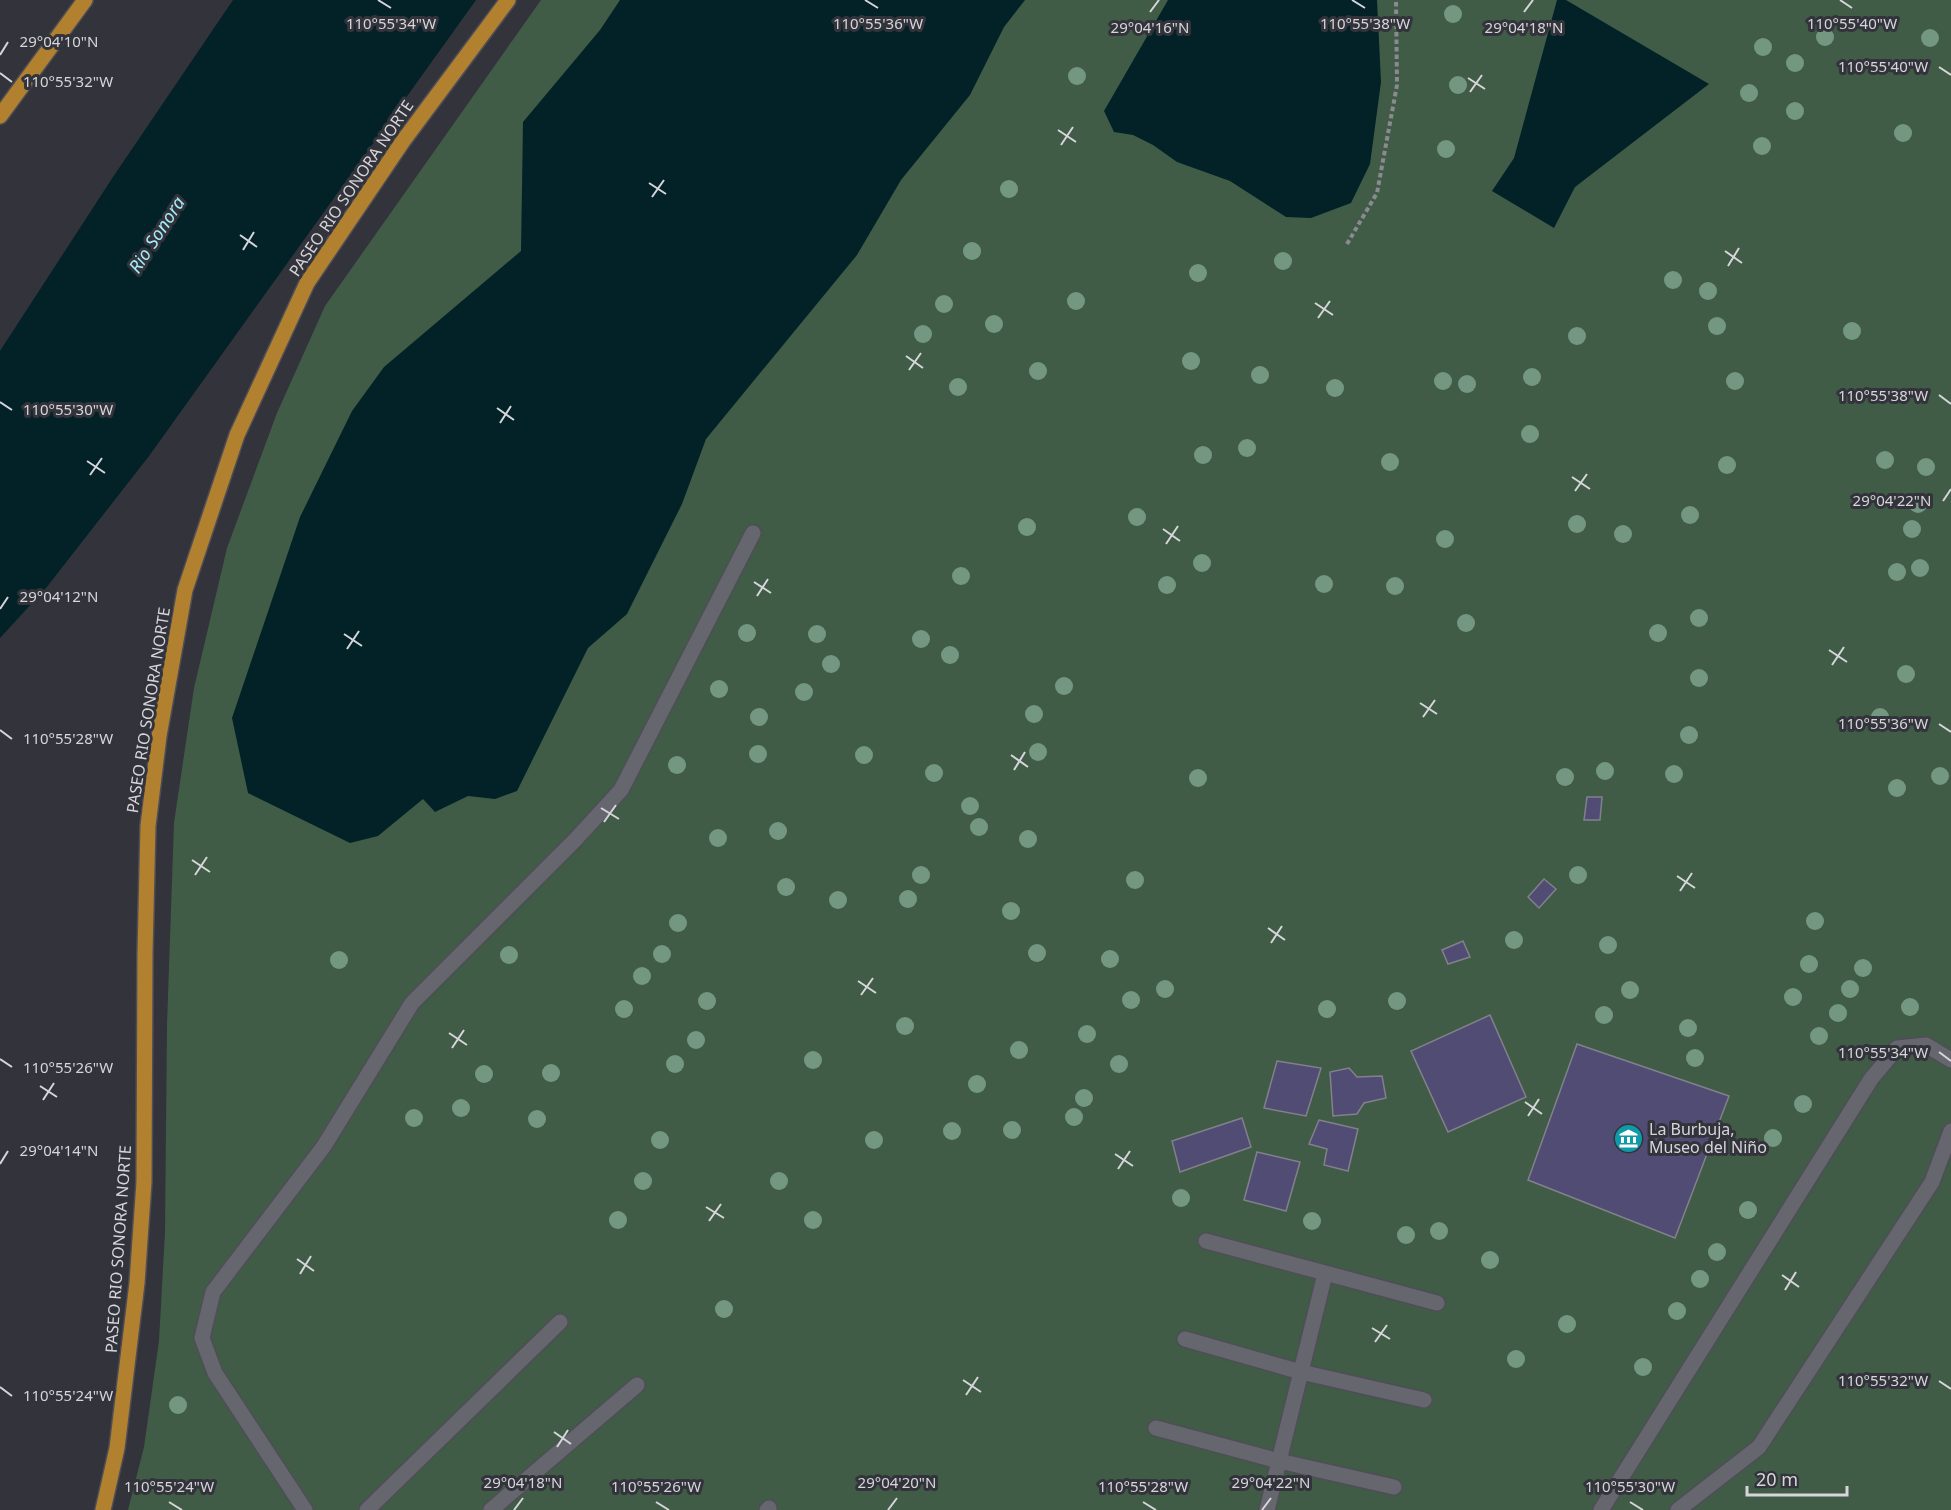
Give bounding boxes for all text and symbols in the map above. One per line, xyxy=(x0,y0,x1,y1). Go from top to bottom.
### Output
text: 110°55'34"W xyxy=(346,13,436,33)
text: 110°55'36"W xyxy=(833,13,923,33)
text: 110°55'38"W xyxy=(1320,13,1410,33)
text: 110°55'40"W xyxy=(1807,13,1897,33)
text: 29°04'16"N xyxy=(1111,17,1189,37)
text: 29°04'18"N xyxy=(1485,17,1563,37)
text: 29°04'10"N xyxy=(20,31,98,51)
text: 110°55'40"W xyxy=(1838,56,1928,76)
text: 110°55'32"W xyxy=(23,71,113,91)
street label: PASEO RIO SONORA NORTE xyxy=(284,96,418,280)
water label: Rio Sonora xyxy=(123,192,190,277)
text: 110°55'38"W xyxy=(1838,385,1928,405)
text: 110°55'30"W xyxy=(23,399,113,419)
text: 29°04'22"N xyxy=(1853,490,1931,510)
text: 29°04'12"N xyxy=(20,586,98,606)
street label: PASEO RIO SONORA NORTE xyxy=(121,605,175,815)
text: 110°55'36"W xyxy=(1838,713,1928,733)
text: 110°55'28"W xyxy=(23,728,113,748)
text: 110°55'34"W xyxy=(1838,1042,1928,1062)
text: 110°55'26"W xyxy=(23,1057,113,1077)
place label: La Burbuja, Museo del Niño xyxy=(1649,1118,1767,1158)
museum icon: La Burbuja, Museo del Niño xyxy=(1612,1122,1644,1154)
text: 29°04'14"N xyxy=(20,1140,98,1160)
street label: PASEO RIO SONORA NORTE xyxy=(100,1144,136,1354)
text: 110°55'32"W xyxy=(1838,1370,1928,1390)
text: 110°55'24"W xyxy=(23,1385,113,1405)
scale bar xyxy=(1747,1459,1848,1497)
text: 20 m xyxy=(1756,1467,1798,1491)
text: 29°04'18"N xyxy=(484,1472,562,1492)
text: 29°04'20"N xyxy=(858,1472,936,1492)
text: 29°04'22"N xyxy=(1232,1472,1310,1492)
text: 110°55'24"W xyxy=(124,1476,214,1496)
text: 110°55'26"W xyxy=(611,1476,701,1496)
text: 110°55'28"W xyxy=(1098,1476,1188,1496)
text: 110°55'30"W xyxy=(1585,1476,1675,1496)

